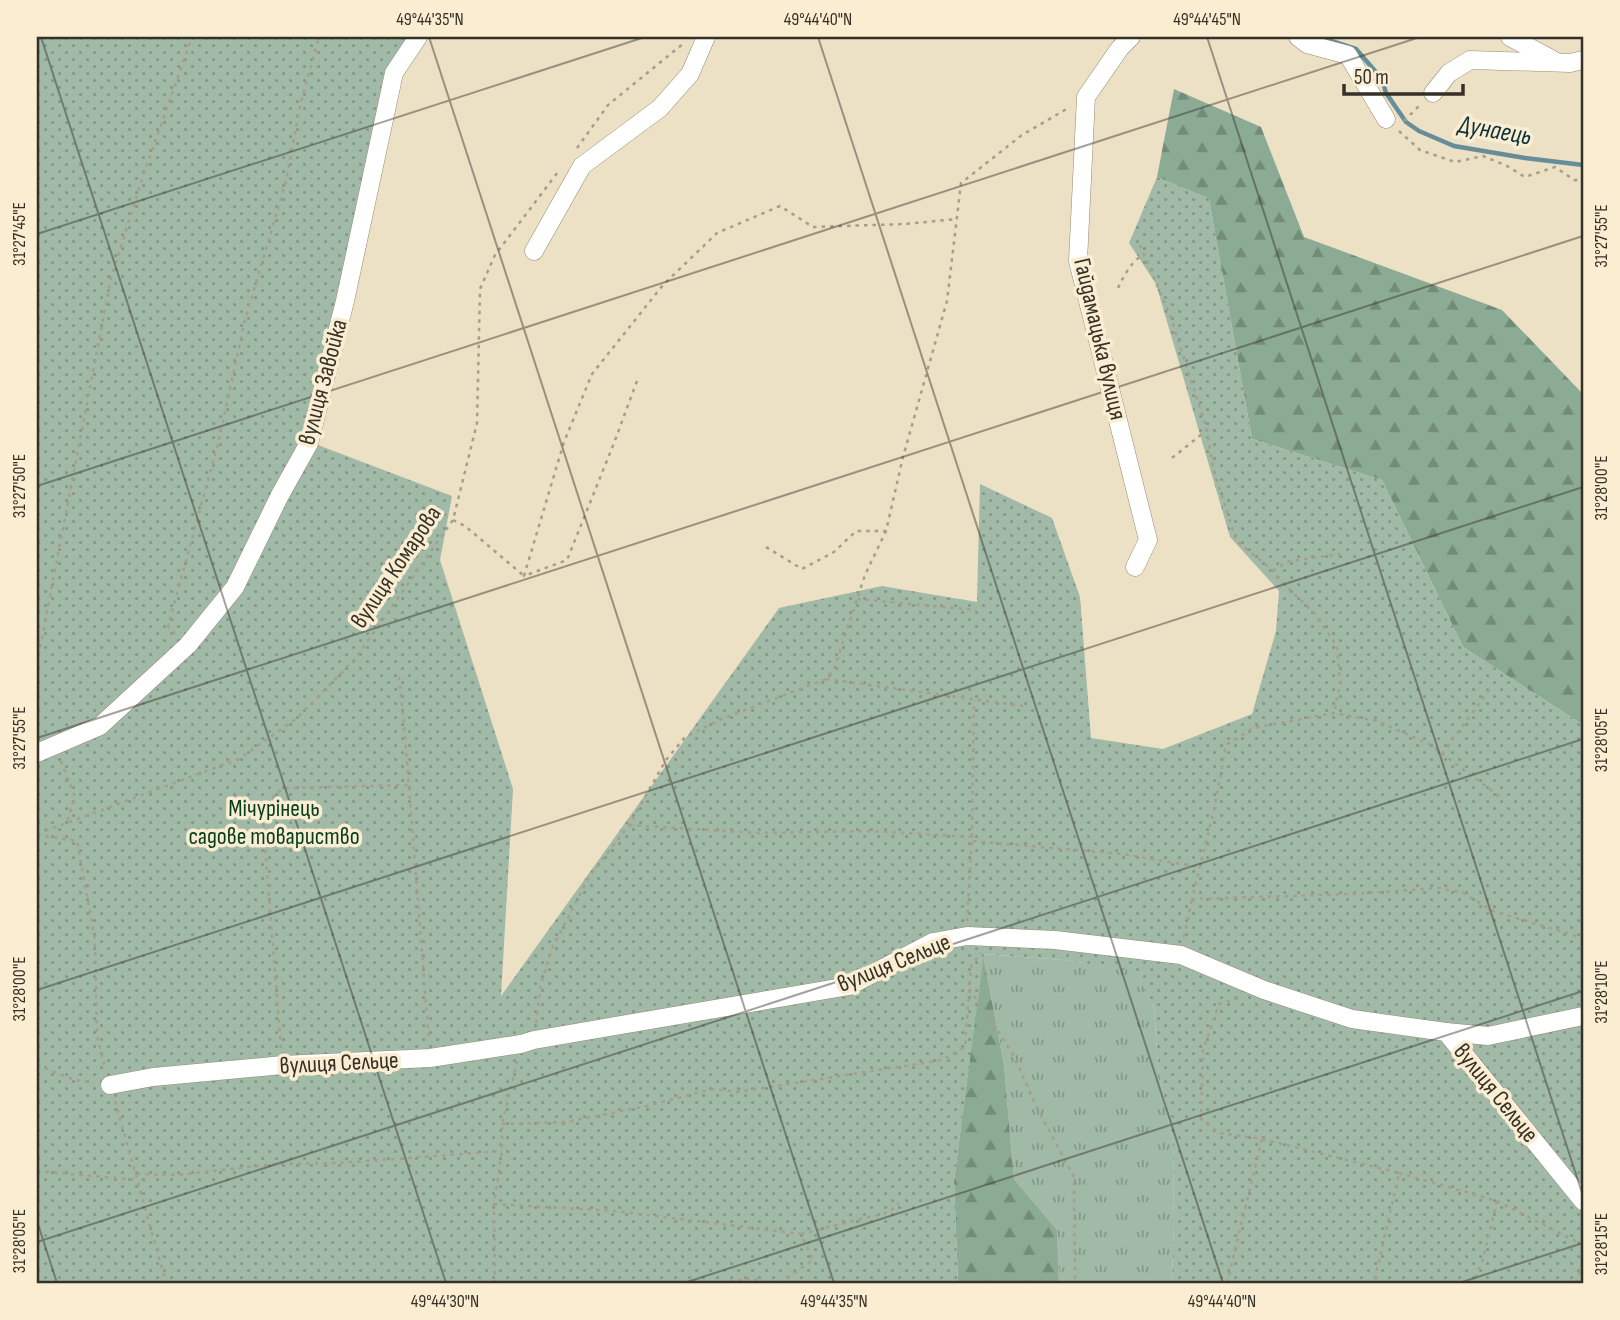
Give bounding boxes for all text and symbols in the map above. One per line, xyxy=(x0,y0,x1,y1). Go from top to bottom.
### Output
text: 49°44'35"N xyxy=(396,9,464,30)
text: 49°44'40"N xyxy=(784,9,852,30)
text: 49°44'45"N xyxy=(1173,9,1241,30)
scale bar xyxy=(1344,52,1462,96)
text: 50 m xyxy=(1354,65,1389,90)
water label: Дунаець xyxy=(1454,109,1534,153)
text: 31°27'45"E xyxy=(9,202,30,266)
text: 31°27'55"E xyxy=(1591,204,1612,268)
street label: Гайдамацька вулиця xyxy=(1067,255,1133,423)
street label: вулиця Завойка xyxy=(292,316,354,448)
text: 31°27'50"E xyxy=(9,454,30,518)
text: 31°28'00"E xyxy=(1591,455,1612,521)
street label: вулиця Комарова xyxy=(344,500,448,634)
text: 31°27'55"E xyxy=(9,706,30,770)
text: 31°28'05"E xyxy=(1591,708,1612,772)
park label: Мічурінець садове товариство xyxy=(188,794,360,851)
street label: вулиця Сельце xyxy=(833,927,955,999)
text: 31°28'00"E xyxy=(9,956,30,1022)
text: 31°28'10"E xyxy=(1591,960,1612,1024)
street label: вулиця Сельце xyxy=(1447,1038,1545,1148)
street label: вулиця Сельце xyxy=(279,1045,399,1081)
text: 31°28'05"E xyxy=(9,1209,30,1273)
text: 31°28'15"E xyxy=(1591,1213,1612,1275)
text: 49°44'30"N xyxy=(411,1291,479,1312)
text: 49°44'35"N xyxy=(800,1291,868,1312)
text: 49°44'40"N xyxy=(1188,1291,1256,1312)

